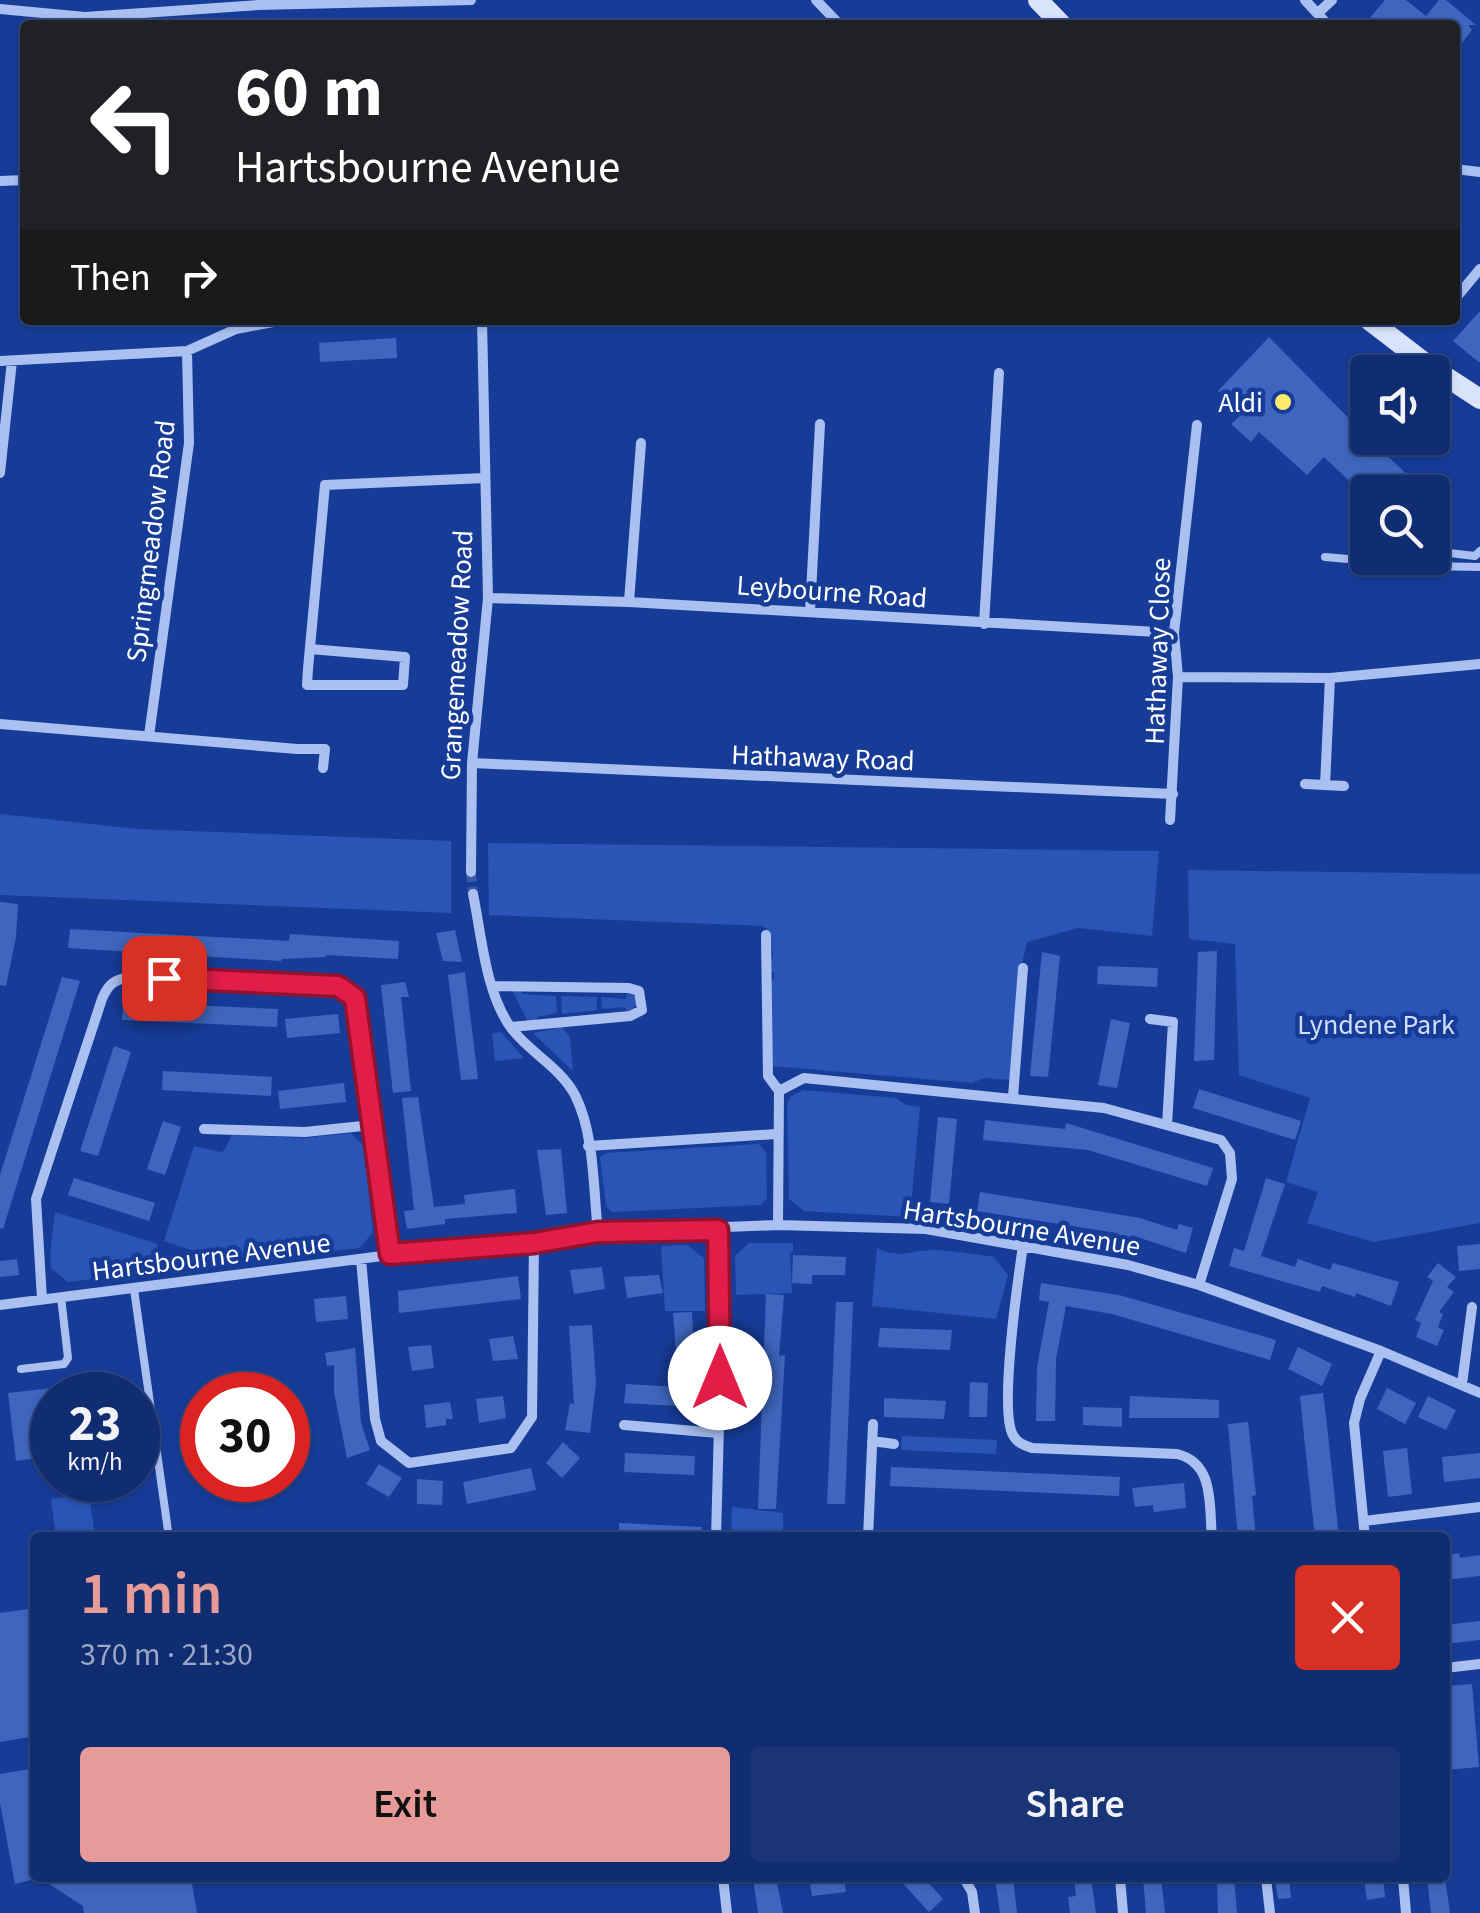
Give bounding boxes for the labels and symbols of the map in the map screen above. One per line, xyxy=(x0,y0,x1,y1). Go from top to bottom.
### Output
place label: Aldi xyxy=(1218,383,1263,423)
marker: Aldi xyxy=(1272,391,1294,413)
street label: Springmeadow Road xyxy=(116,418,186,665)
street label: Grangemeadow Road xyxy=(430,529,484,781)
street label: Hathaway Close xyxy=(1135,557,1181,745)
street label: Leybourne Road xyxy=(735,565,929,619)
street label: Hathaway Road xyxy=(731,735,915,781)
pin xyxy=(122,936,207,1021)
park label: Lyndene Park xyxy=(1297,1005,1455,1045)
street label: Hartsbourne Avenue xyxy=(900,1189,1143,1266)
street label: Hartsbourne Avenue xyxy=(90,1223,333,1291)
position arrow xyxy=(668,1326,772,1430)
speed limit sign: 30 xyxy=(180,1372,310,1502)

